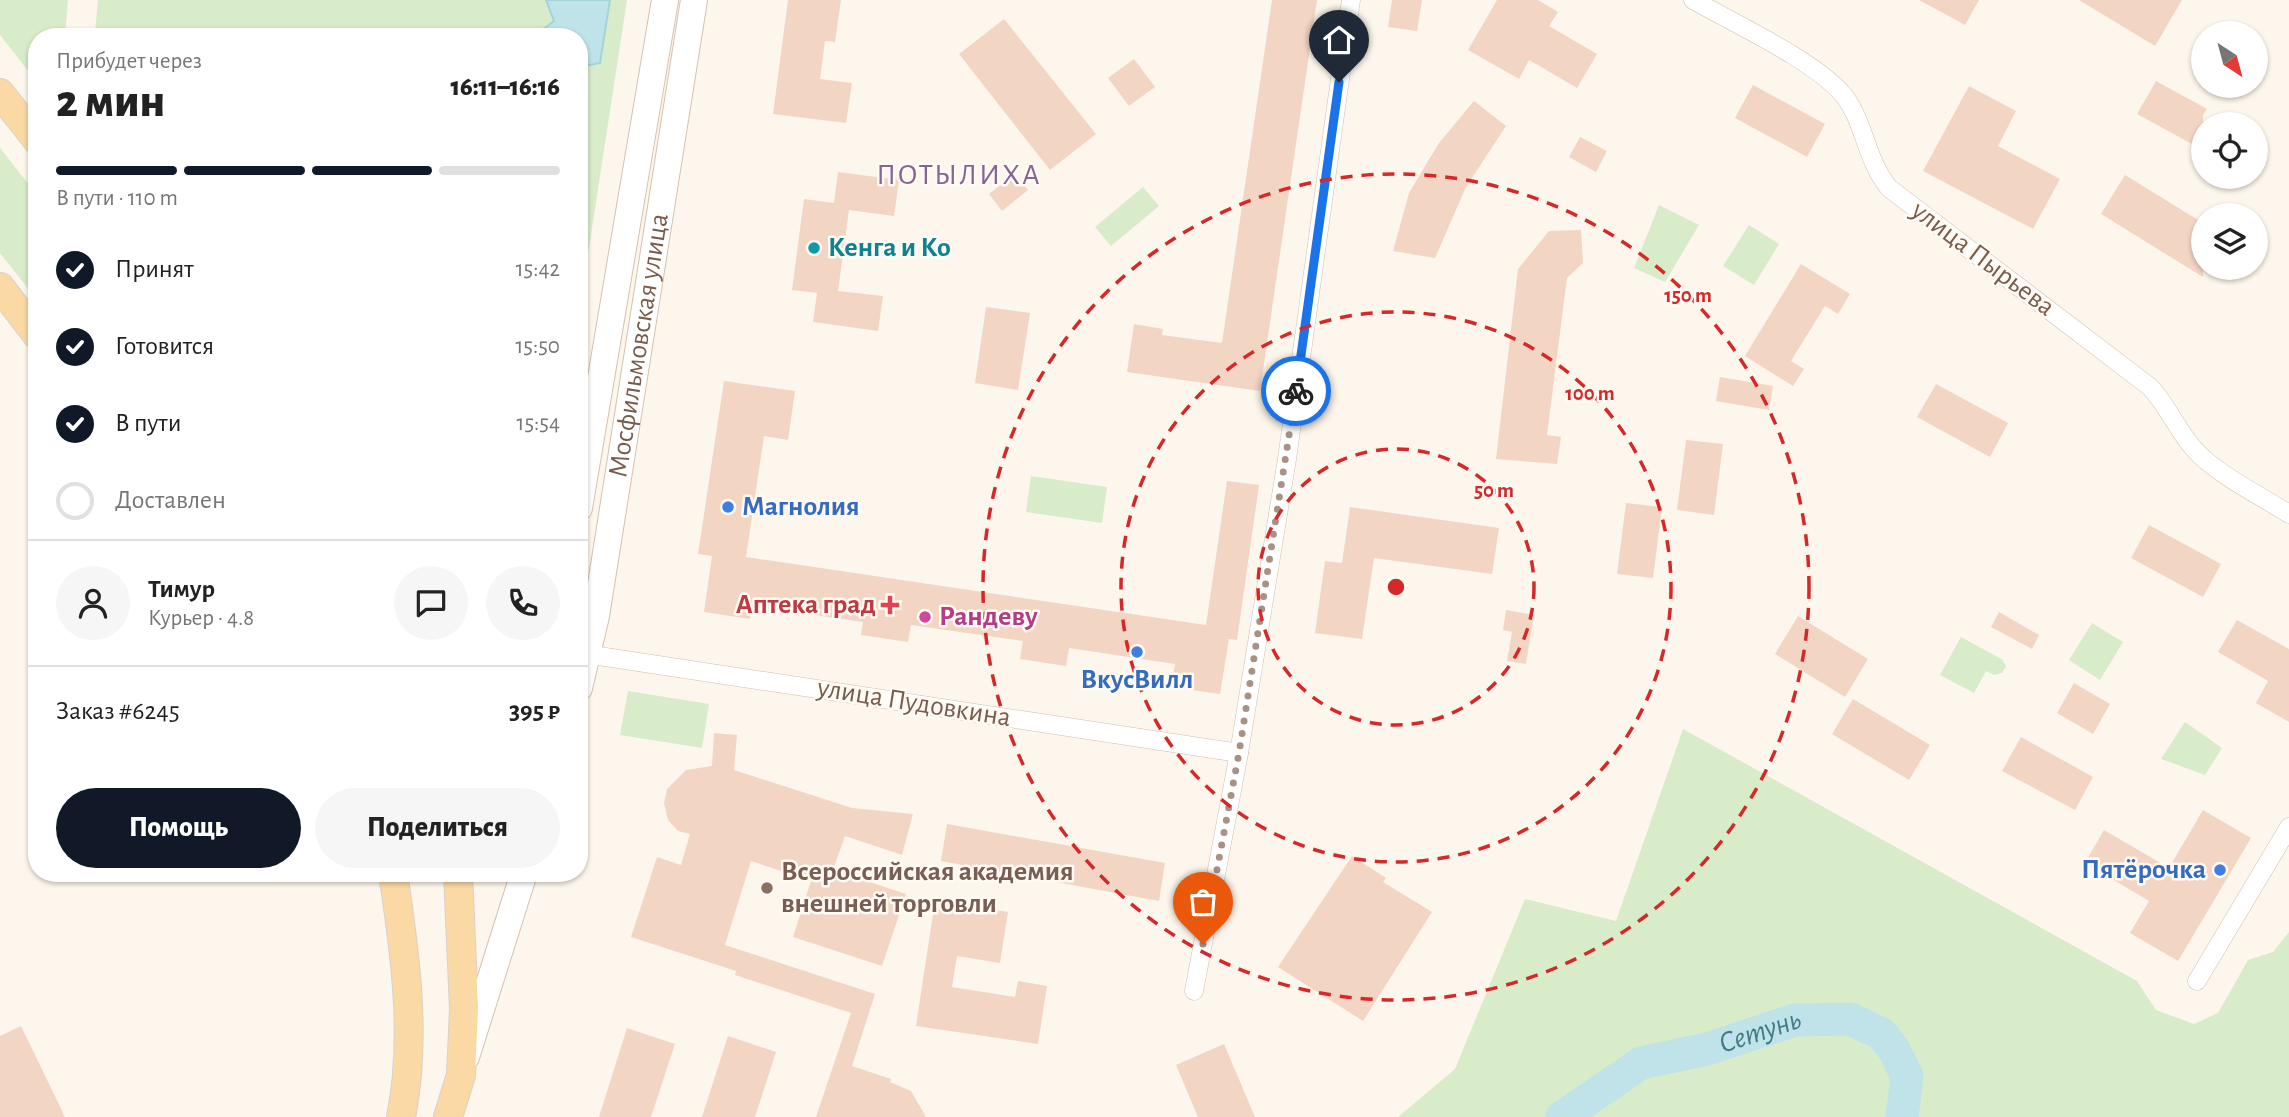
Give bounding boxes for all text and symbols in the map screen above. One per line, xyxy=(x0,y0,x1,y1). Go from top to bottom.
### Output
pin xyxy=(1309,10,1369,82)
icon: home xyxy=(1320,21,1358,59)
north arrow xyxy=(2191,21,2268,98)
map controls xyxy=(2191,21,2268,280)
text: Прибудет через xyxy=(56,50,202,73)
text: 16:11–16:16 xyxy=(450,74,560,100)
text: 2 мин xyxy=(56,79,165,125)
button: locate xyxy=(2191,112,2268,189)
district label: ПОТЫЛИХА xyxy=(876,160,1042,190)
text: В пути · 110 m xyxy=(56,187,178,210)
street label: улица Пырьева xyxy=(1905,196,2060,322)
button: layers xyxy=(2191,203,2268,280)
street label: Мосфильмовская улица xyxy=(604,211,674,479)
place label: Кенга и Ко xyxy=(828,234,951,262)
marker: Кенга и Ко xyxy=(806,240,822,256)
icon: check xyxy=(56,251,94,289)
text: Принят xyxy=(115,256,194,282)
text: 15:42 xyxy=(516,258,560,281)
text: 150 m xyxy=(1664,285,1712,306)
icon: check xyxy=(56,328,94,366)
text: Готовится xyxy=(115,333,214,359)
text: 15:50 xyxy=(515,335,560,358)
courier xyxy=(1261,356,1331,426)
icon: bike xyxy=(1277,372,1315,410)
text: 100 m xyxy=(1565,383,1615,404)
icon: check xyxy=(56,405,94,443)
text: В пути xyxy=(115,410,181,436)
text: 15:54 xyxy=(517,412,560,435)
text: 50 m xyxy=(1474,480,1514,501)
text: Доставлен xyxy=(115,487,226,513)
place label: Магнолия xyxy=(742,493,860,521)
marker: Магнолия xyxy=(720,499,736,515)
button: person xyxy=(56,566,130,640)
button: chat xyxy=(394,566,468,640)
button: phone xyxy=(486,566,560,640)
centre of rings xyxy=(1384,575,1408,599)
text: Тимур xyxy=(148,576,215,602)
place label: Аптека град xyxy=(736,591,876,619)
marker: Аптека град xyxy=(882,597,898,613)
place label: Рандеву xyxy=(939,603,1038,631)
text: Курьер · 4.8 xyxy=(148,607,254,630)
marker: Рандеву xyxy=(917,609,933,625)
marker: ВкусВилл xyxy=(1129,644,1145,660)
place label: ВкусВилл xyxy=(1080,666,1194,694)
street label: улица Пудовкина xyxy=(814,674,1013,732)
text: Заказ #6245 xyxy=(56,698,180,724)
text: 395 ₽ xyxy=(509,698,560,724)
button: Помощь xyxy=(56,788,301,868)
button: Поделиться xyxy=(315,788,560,868)
place label: Пятёрочка xyxy=(2081,856,2206,884)
place label: Всероссийская академия внешней торговли xyxy=(781,858,1074,918)
marker: Пятёрочка xyxy=(2212,862,2228,878)
pin xyxy=(1173,872,1233,944)
marker: Всероссийская академия внешней торговли xyxy=(759,880,775,896)
icon: bag xyxy=(1184,883,1222,921)
water label: Сетунь xyxy=(1715,1004,1805,1059)

